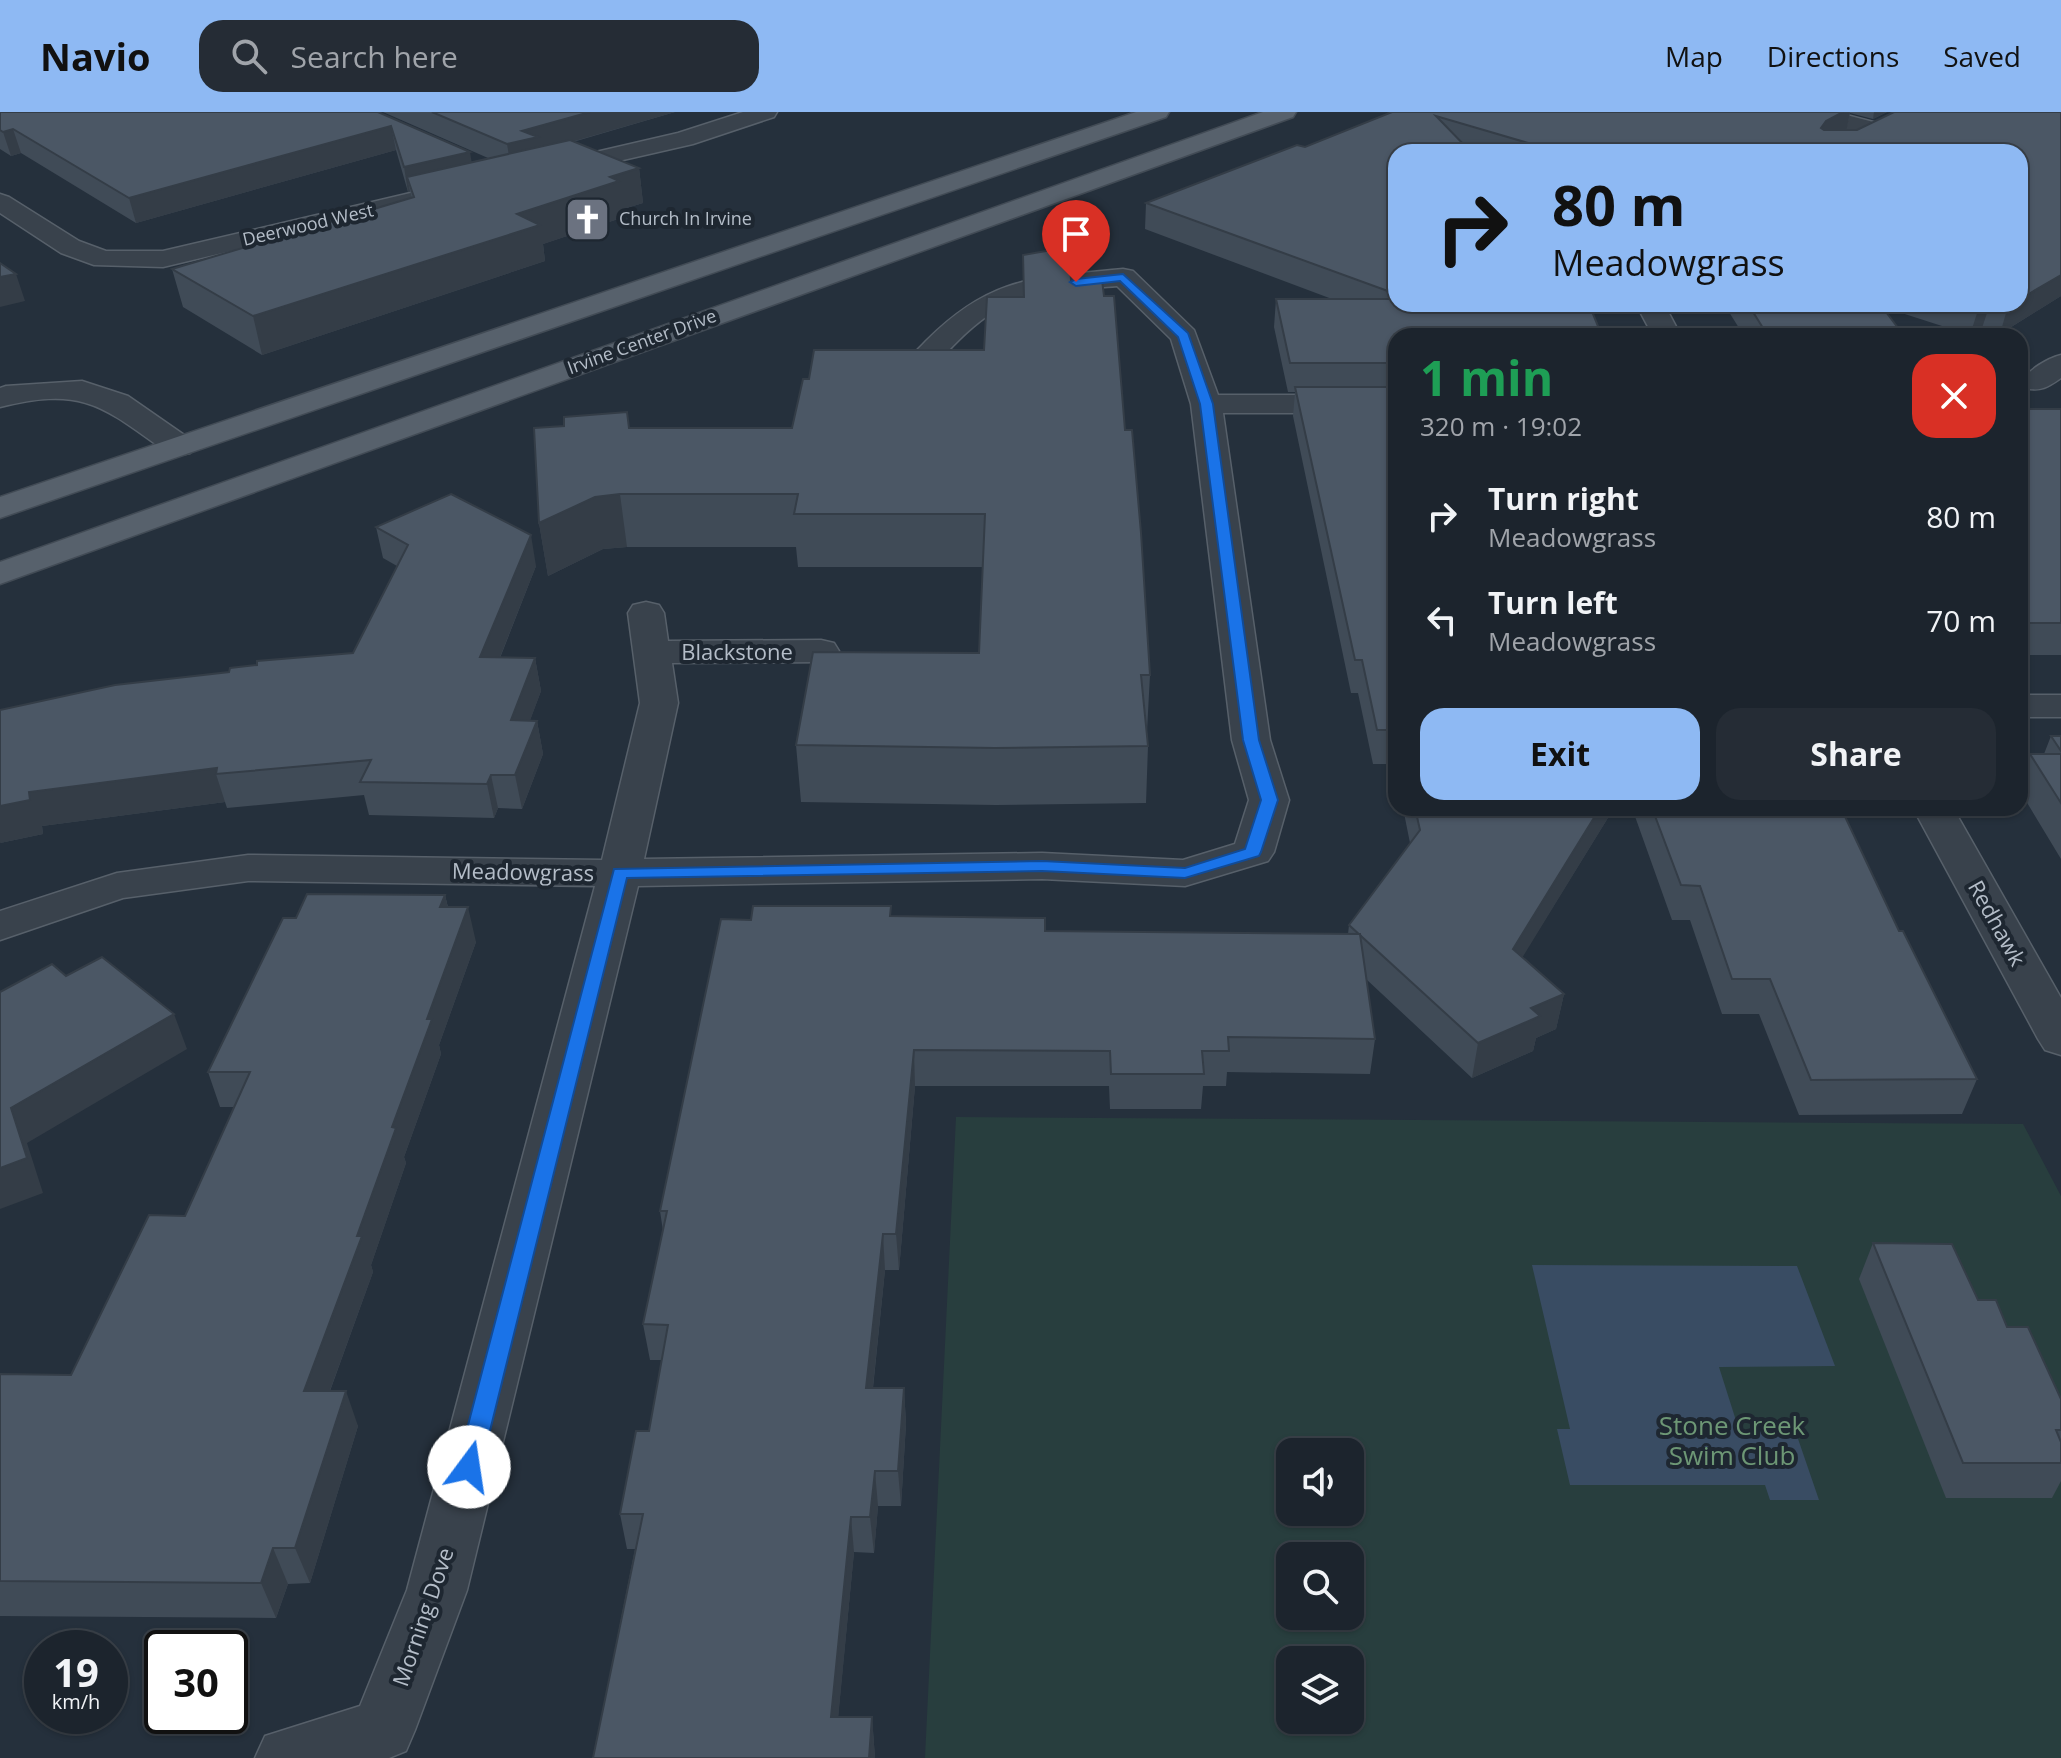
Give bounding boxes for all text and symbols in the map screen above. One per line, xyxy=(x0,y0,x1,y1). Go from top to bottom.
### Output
search box xyxy=(199,20,759,92)
text: Navio xyxy=(40,30,151,82)
icon: search xyxy=(227,34,271,78)
text: Search here xyxy=(291,36,458,77)
text: Map xyxy=(1665,37,1723,75)
text: Directions xyxy=(1767,37,1899,75)
text: Saved xyxy=(1943,37,2021,75)
text: 80 m xyxy=(1552,166,1686,242)
icon: right xyxy=(1420,176,1524,280)
church icon: Church In Irvine xyxy=(564,195,612,243)
street label: Deerwood West xyxy=(240,197,376,251)
pin xyxy=(1042,200,1110,282)
place label: Church In Irvine xyxy=(619,206,752,230)
icon: arrive xyxy=(1054,212,1098,256)
text: Meadowgrass xyxy=(1552,238,1785,287)
street label: Irvine Center Drive xyxy=(564,303,719,379)
text: 1 min xyxy=(1420,345,1553,410)
button: close xyxy=(1912,354,1996,438)
text: 320 m · 19:02 xyxy=(1420,408,1582,444)
text: Turn right xyxy=(1488,478,1639,519)
icon: right xyxy=(1420,494,1464,538)
text: 80 m xyxy=(1926,496,1996,537)
text: Meadowgrass xyxy=(1488,519,1656,555)
text: Turn left xyxy=(1488,582,1618,623)
icon: left xyxy=(1420,598,1464,642)
text: 70 m xyxy=(1926,600,1996,641)
text: Meadowgrass xyxy=(1488,623,1656,659)
street label: Blackstone xyxy=(681,636,793,666)
button: Exit xyxy=(1420,708,1700,800)
button: Share xyxy=(1716,708,1996,800)
street label: Meadowgrass xyxy=(452,855,594,887)
street label: Redhawk xyxy=(1962,874,2034,971)
park label: Stone Creek Swim Club xyxy=(1659,1407,1806,1473)
position arrow xyxy=(427,1425,511,1509)
map controls xyxy=(1276,1438,1364,1734)
button: sound xyxy=(1276,1438,1364,1526)
button: search xyxy=(1276,1542,1364,1630)
street label: Morning Dove xyxy=(384,1543,460,1690)
speed limit sign: 30 xyxy=(144,1630,248,1734)
text: 19 xyxy=(53,1644,99,1699)
button: layers xyxy=(1276,1646,1364,1734)
text: km/h xyxy=(52,1688,100,1715)

